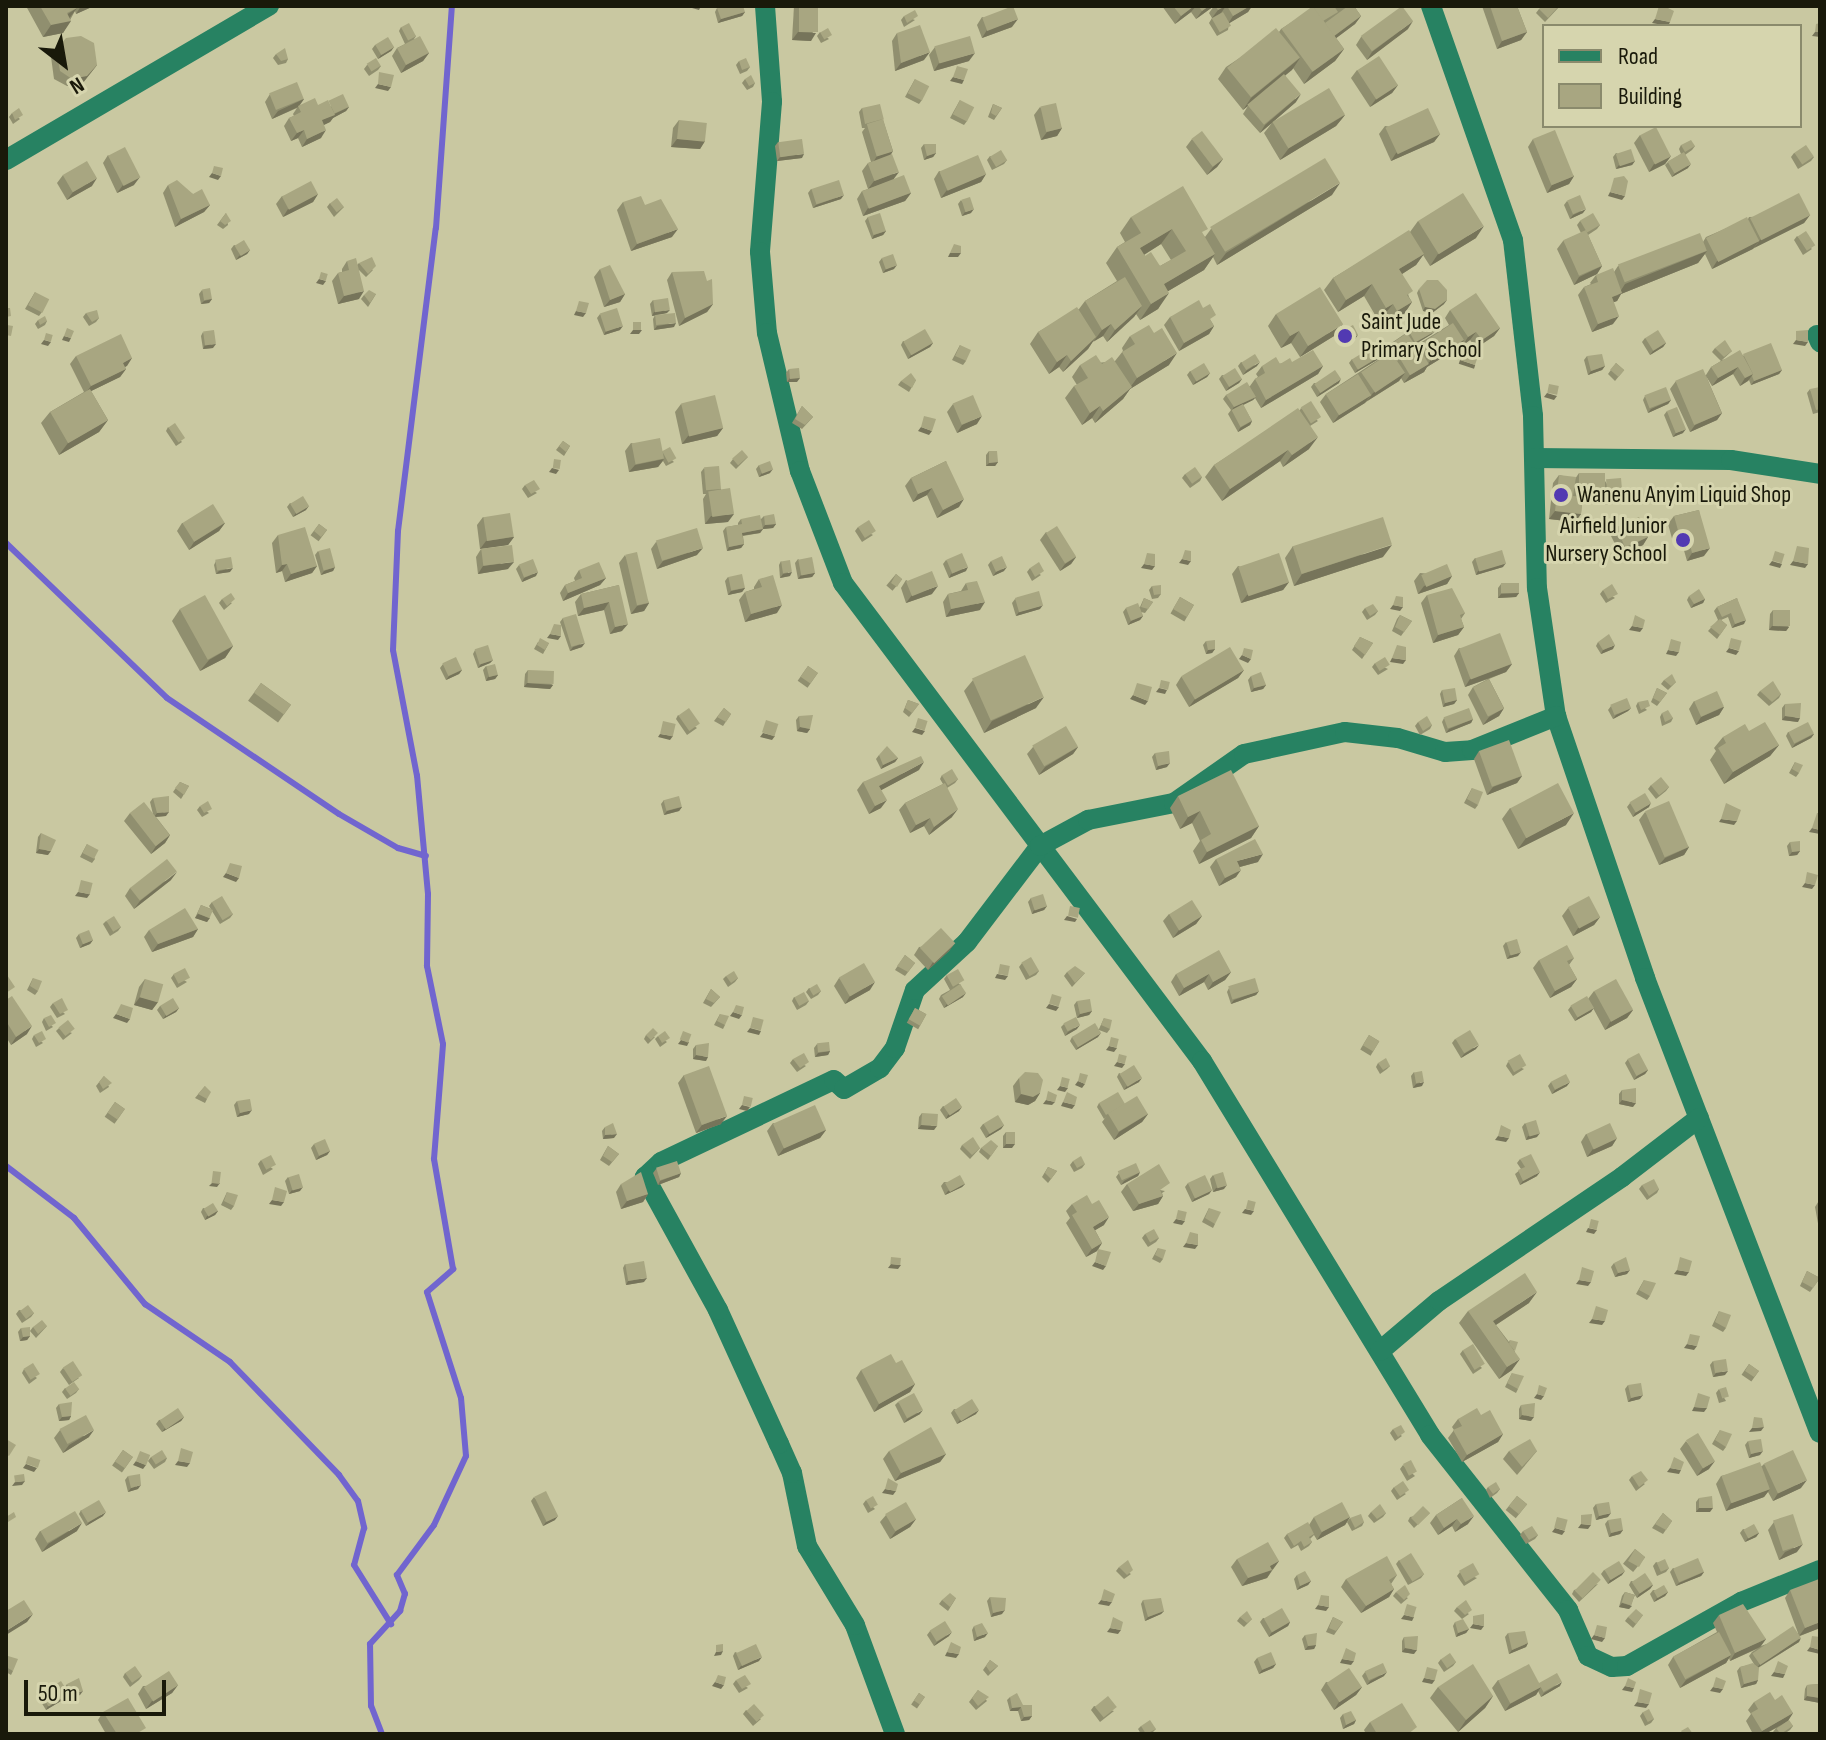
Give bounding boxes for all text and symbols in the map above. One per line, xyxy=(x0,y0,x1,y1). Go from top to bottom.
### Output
north arrow xyxy=(24,24,104,104)
legend xyxy=(1542,24,1802,128)
text: Road xyxy=(1618,42,1658,71)
text: N xyxy=(65,70,89,100)
text: Building xyxy=(1618,82,1682,111)
place label: Saint Jude Primary School xyxy=(1361,308,1482,364)
marker: Saint Jude Primary School xyxy=(1336,327,1354,345)
place label: Wanenu Anyim Liquid Shop xyxy=(1577,481,1791,509)
marker: Wanenu Anyim Liquid Shop xyxy=(1552,486,1570,504)
place label: Airfield Junior Nursery School xyxy=(1545,512,1667,568)
marker: Airfield Junior Nursery School xyxy=(1674,531,1692,549)
scale bar xyxy=(28,1664,170,1714)
text: 50 m xyxy=(38,1679,78,1708)

